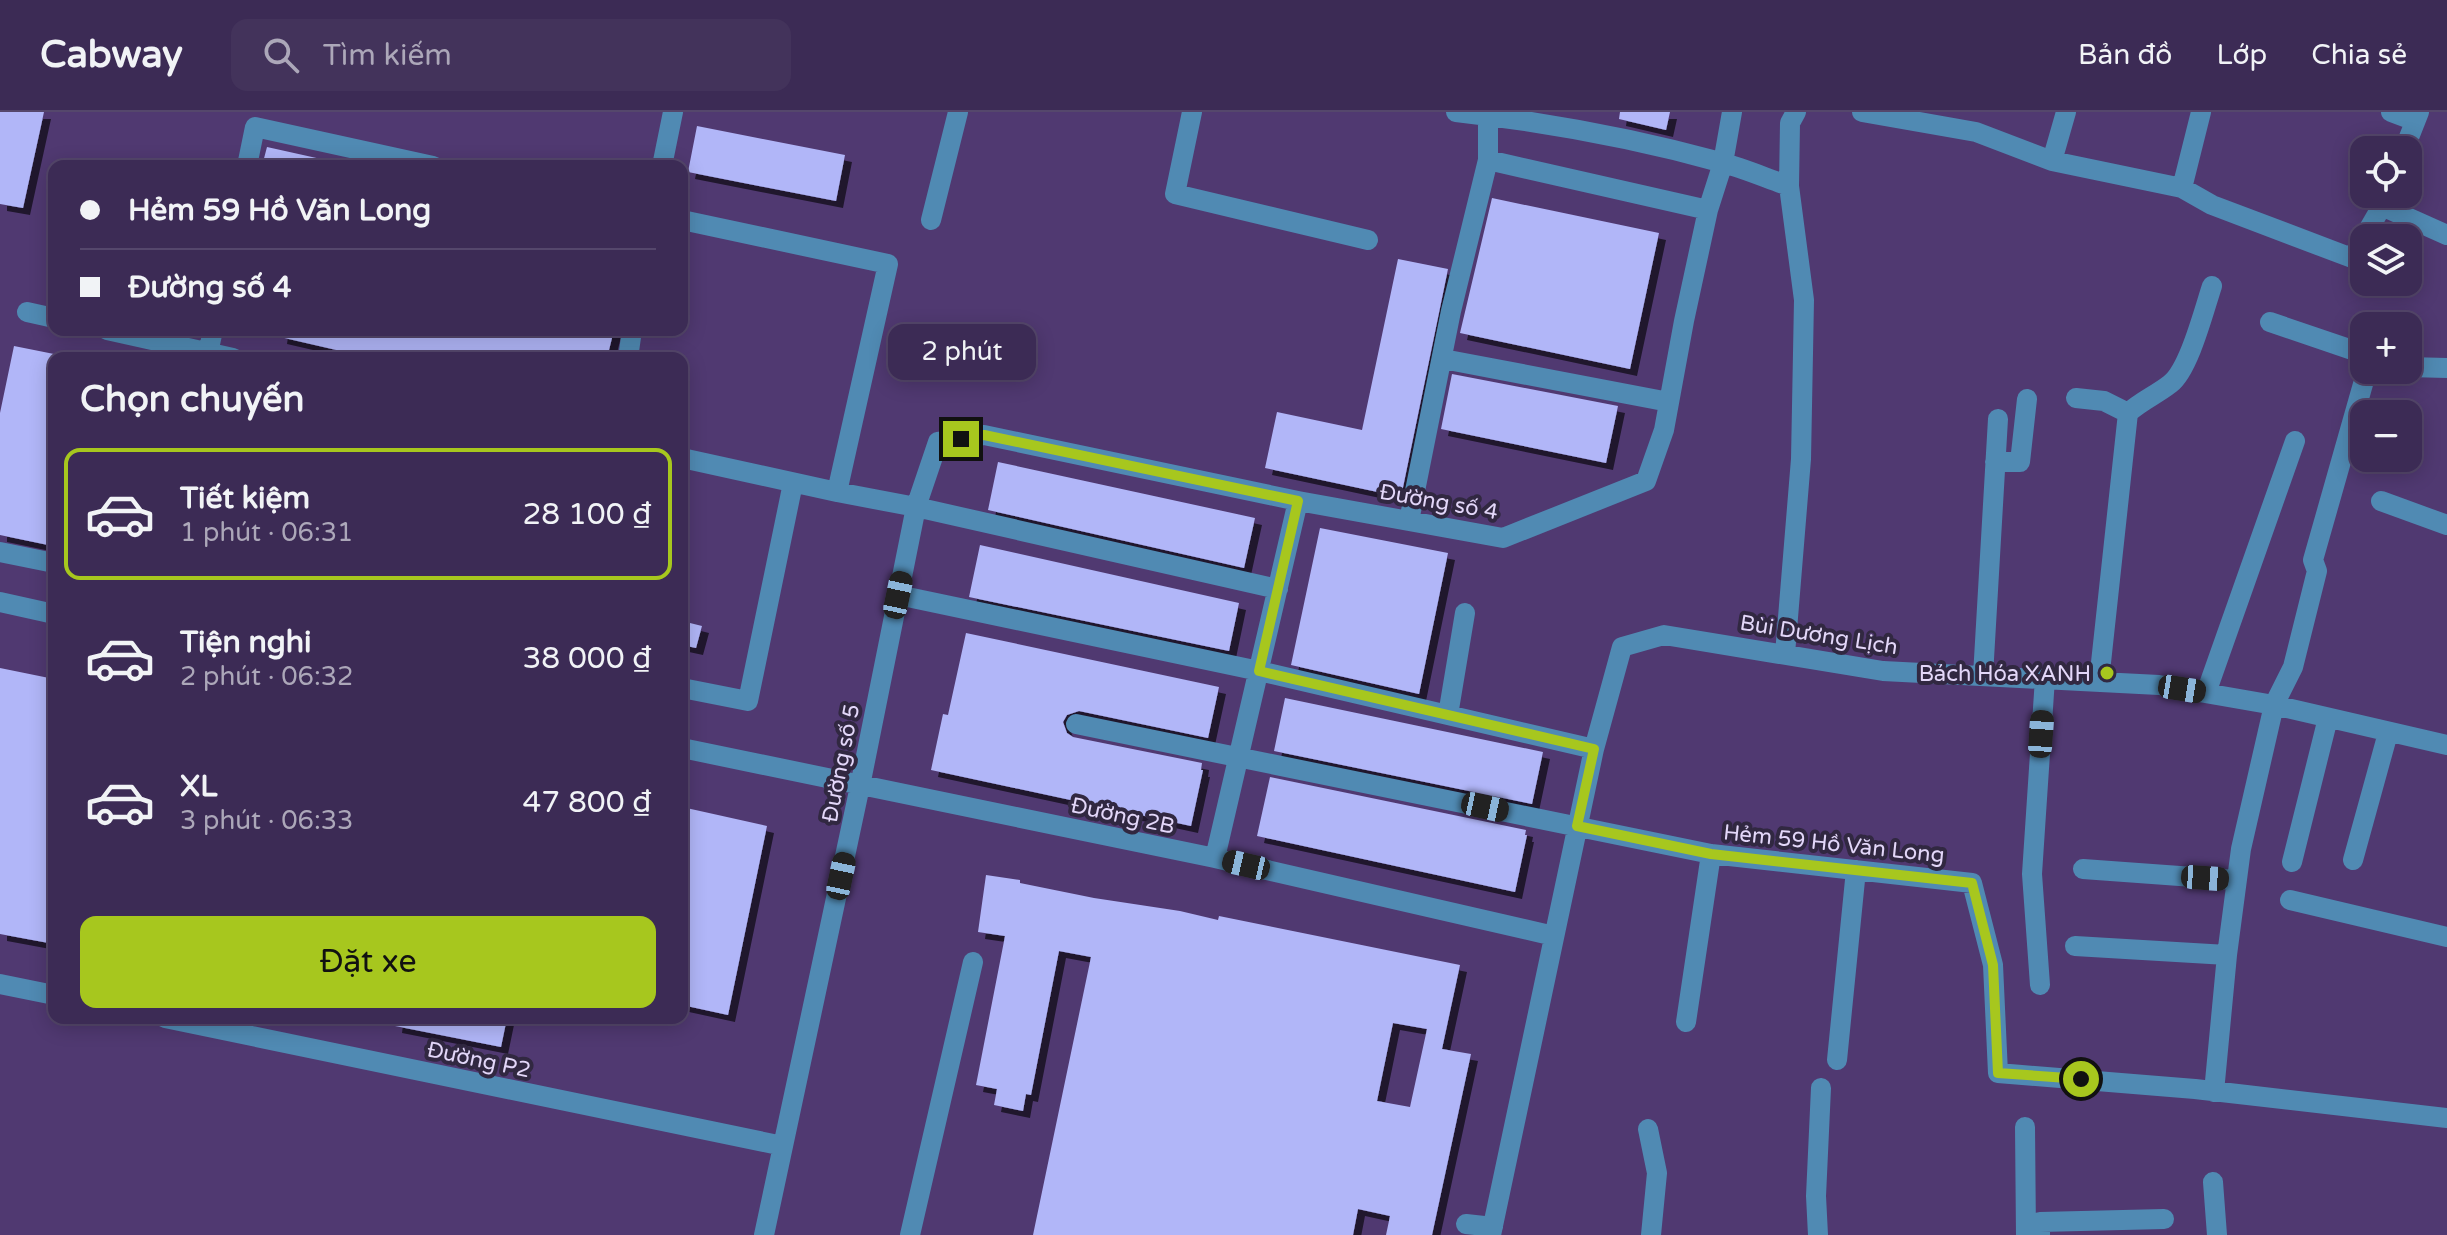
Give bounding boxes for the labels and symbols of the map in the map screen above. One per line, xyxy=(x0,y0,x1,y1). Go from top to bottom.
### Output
callout: 2 phút xyxy=(887,323,1035,379)
route end xyxy=(943,421,979,457)
street label: Đường số 4 xyxy=(1378,479,1500,525)
car xyxy=(881,569,915,621)
street label: Bùi Dương Lịch xyxy=(1738,610,1900,660)
place label: Bách Hóa XANH xyxy=(1919,661,2091,687)
marker: Bách Hóa XANH xyxy=(2098,664,2116,682)
car xyxy=(2156,673,2208,705)
street label: Đường số 5 xyxy=(817,702,865,825)
car xyxy=(2027,709,2055,759)
car xyxy=(1459,790,1511,824)
street label: Đường 2B xyxy=(1068,792,1177,840)
street label: Hẻm 59 Hồ Văn Long xyxy=(1722,819,1946,869)
car xyxy=(1220,848,1272,882)
car xyxy=(824,850,858,902)
car xyxy=(2180,864,2230,892)
street label: Đường P2 xyxy=(425,1036,533,1084)
route start xyxy=(2063,1061,2099,1097)

